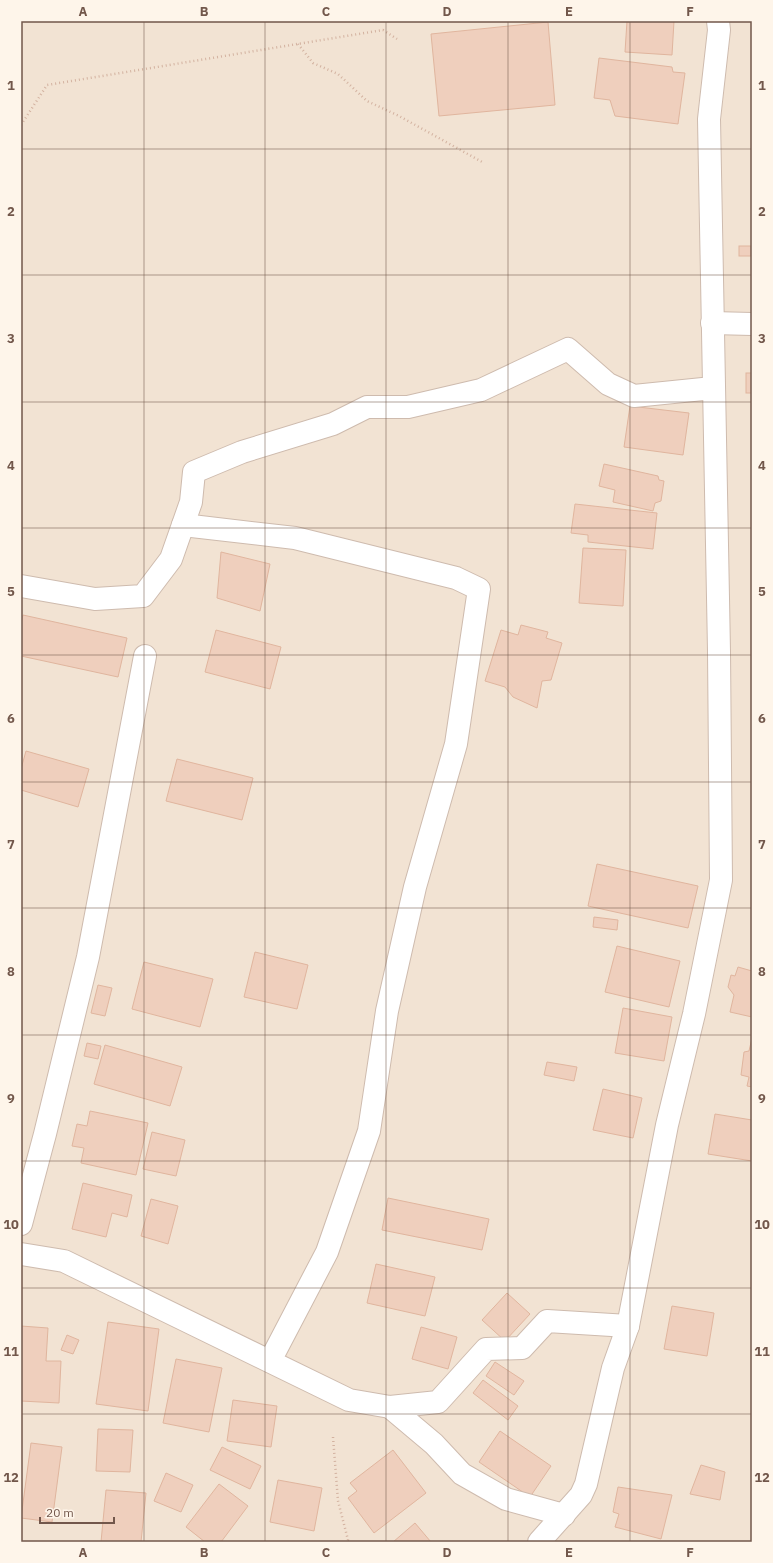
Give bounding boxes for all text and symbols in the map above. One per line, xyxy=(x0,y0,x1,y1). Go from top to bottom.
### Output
text: A xyxy=(79,3,88,20)
text: B xyxy=(200,3,209,20)
text: C xyxy=(322,3,331,20)
text: D xyxy=(442,3,452,20)
text: E xyxy=(565,3,573,20)
text: F xyxy=(686,3,694,20)
text: 1 xyxy=(7,77,15,94)
text: 1 xyxy=(758,77,766,94)
text: 2 xyxy=(7,203,15,220)
text: 2 xyxy=(758,203,766,220)
text: 3 xyxy=(7,330,15,347)
text: 3 xyxy=(758,330,766,347)
text: 4 xyxy=(7,457,15,474)
text: 4 xyxy=(758,457,766,474)
text: 5 xyxy=(7,583,15,600)
text: 5 xyxy=(758,583,766,600)
text: 6 xyxy=(7,710,15,727)
text: 6 xyxy=(758,710,766,727)
text: 7 xyxy=(7,836,15,853)
text: 7 xyxy=(758,836,766,853)
text: 8 xyxy=(7,963,15,980)
text: 8 xyxy=(758,963,766,980)
text: 9 xyxy=(7,1090,15,1107)
text: 9 xyxy=(758,1090,766,1107)
text: 10 xyxy=(3,1216,19,1233)
text: 10 xyxy=(754,1216,770,1233)
text: 11 xyxy=(3,1343,19,1360)
text: 11 xyxy=(754,1343,770,1360)
text: 12 xyxy=(3,1469,19,1486)
text: 12 xyxy=(754,1469,770,1486)
scale bar xyxy=(40,1499,114,1525)
text: 20 m xyxy=(46,1505,74,1520)
text: A xyxy=(79,1544,88,1561)
text: B xyxy=(200,1544,209,1561)
text: C xyxy=(322,1544,331,1561)
text: D xyxy=(442,1544,452,1561)
text: E xyxy=(565,1544,573,1561)
text: F xyxy=(686,1544,694,1561)

